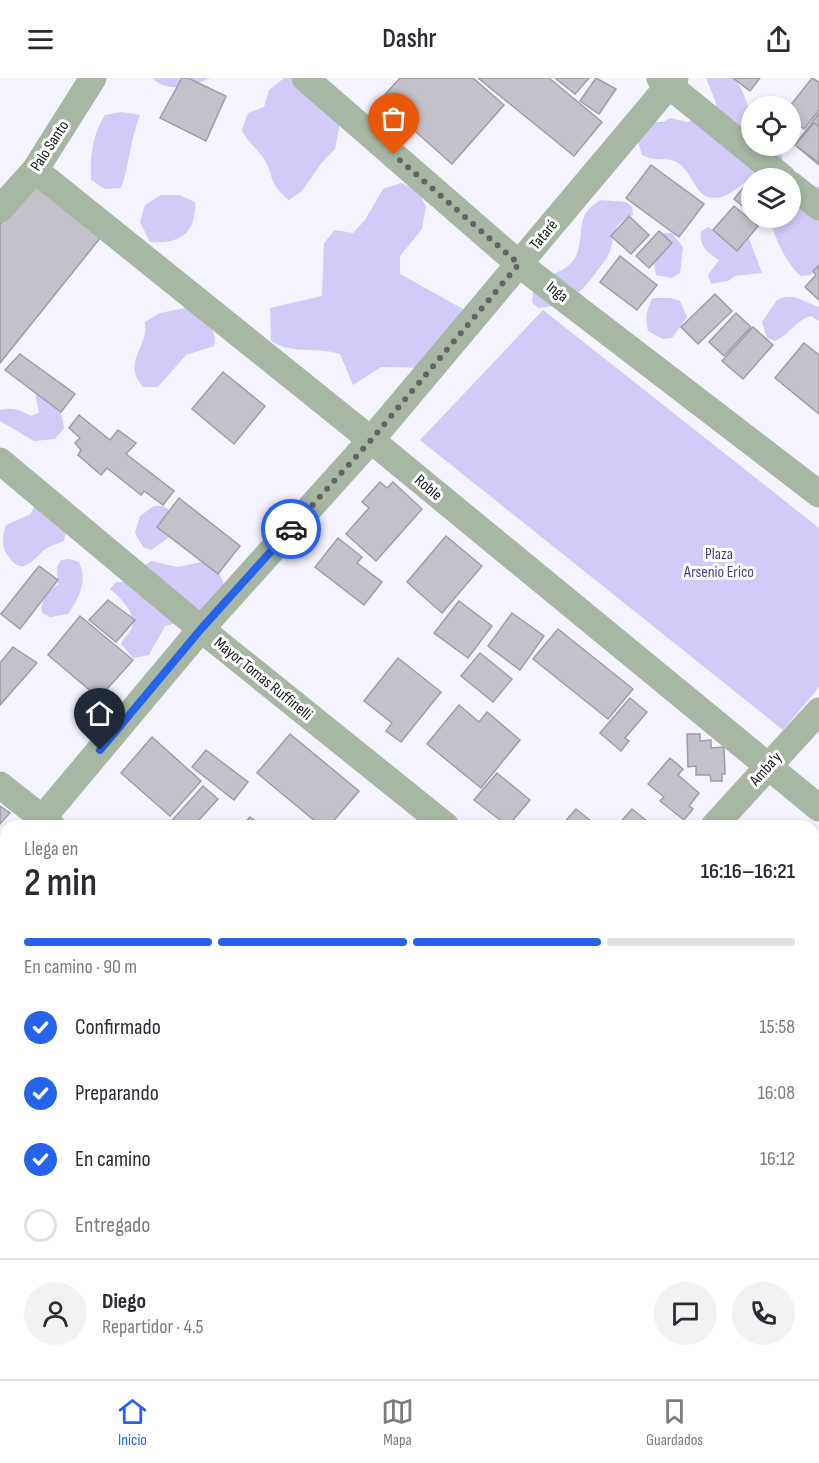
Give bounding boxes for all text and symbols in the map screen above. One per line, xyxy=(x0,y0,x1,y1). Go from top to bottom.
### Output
icon: menu xyxy=(24,23,57,56)
text: Dashr xyxy=(382,23,437,55)
icon: share xyxy=(762,23,795,56)
pin xyxy=(368,93,419,155)
map controls xyxy=(741,96,801,228)
button: locate xyxy=(741,96,801,156)
icon: bag xyxy=(377,102,410,135)
street label: Palo Santo xyxy=(27,117,73,175)
button: layers xyxy=(741,168,801,228)
street label: Tataré xyxy=(526,216,562,254)
street label: Inga xyxy=(542,278,572,306)
street label: Roble xyxy=(410,471,446,505)
courier xyxy=(261,499,321,559)
icon: car xyxy=(275,513,308,546)
park label: Plaza Arsenio Erico xyxy=(683,545,754,582)
street label: Mayor Tomas Ruffinelli xyxy=(210,634,316,724)
pin xyxy=(74,688,125,750)
icon: home xyxy=(83,697,116,730)
street label: Amba'y xyxy=(745,748,786,791)
text: Llega en xyxy=(24,837,78,861)
text: 16:16–16:21 xyxy=(701,858,795,885)
text: 2 min xyxy=(24,860,97,907)
text: En camino · 90 m xyxy=(24,955,137,979)
icon: check xyxy=(24,1011,57,1044)
text: Confirmado xyxy=(75,1014,161,1041)
text: 15:58 xyxy=(759,1015,795,1039)
icon: check xyxy=(24,1077,57,1110)
text: Preparando xyxy=(75,1080,159,1107)
text: 16:08 xyxy=(758,1081,795,1105)
icon: check xyxy=(24,1143,57,1176)
text: En camino xyxy=(75,1146,151,1173)
text: 16:12 xyxy=(760,1147,795,1171)
text: Entregado xyxy=(75,1212,150,1239)
button: person xyxy=(24,1282,87,1345)
button: chat xyxy=(654,1282,717,1345)
button: phone xyxy=(732,1282,795,1345)
text: Diego xyxy=(102,1288,146,1315)
text: Repartidor · 4.5 xyxy=(102,1315,204,1339)
tab: Inicio xyxy=(116,1395,149,1450)
tab: Mapa xyxy=(381,1395,414,1450)
tab: Guardados xyxy=(646,1395,703,1450)

